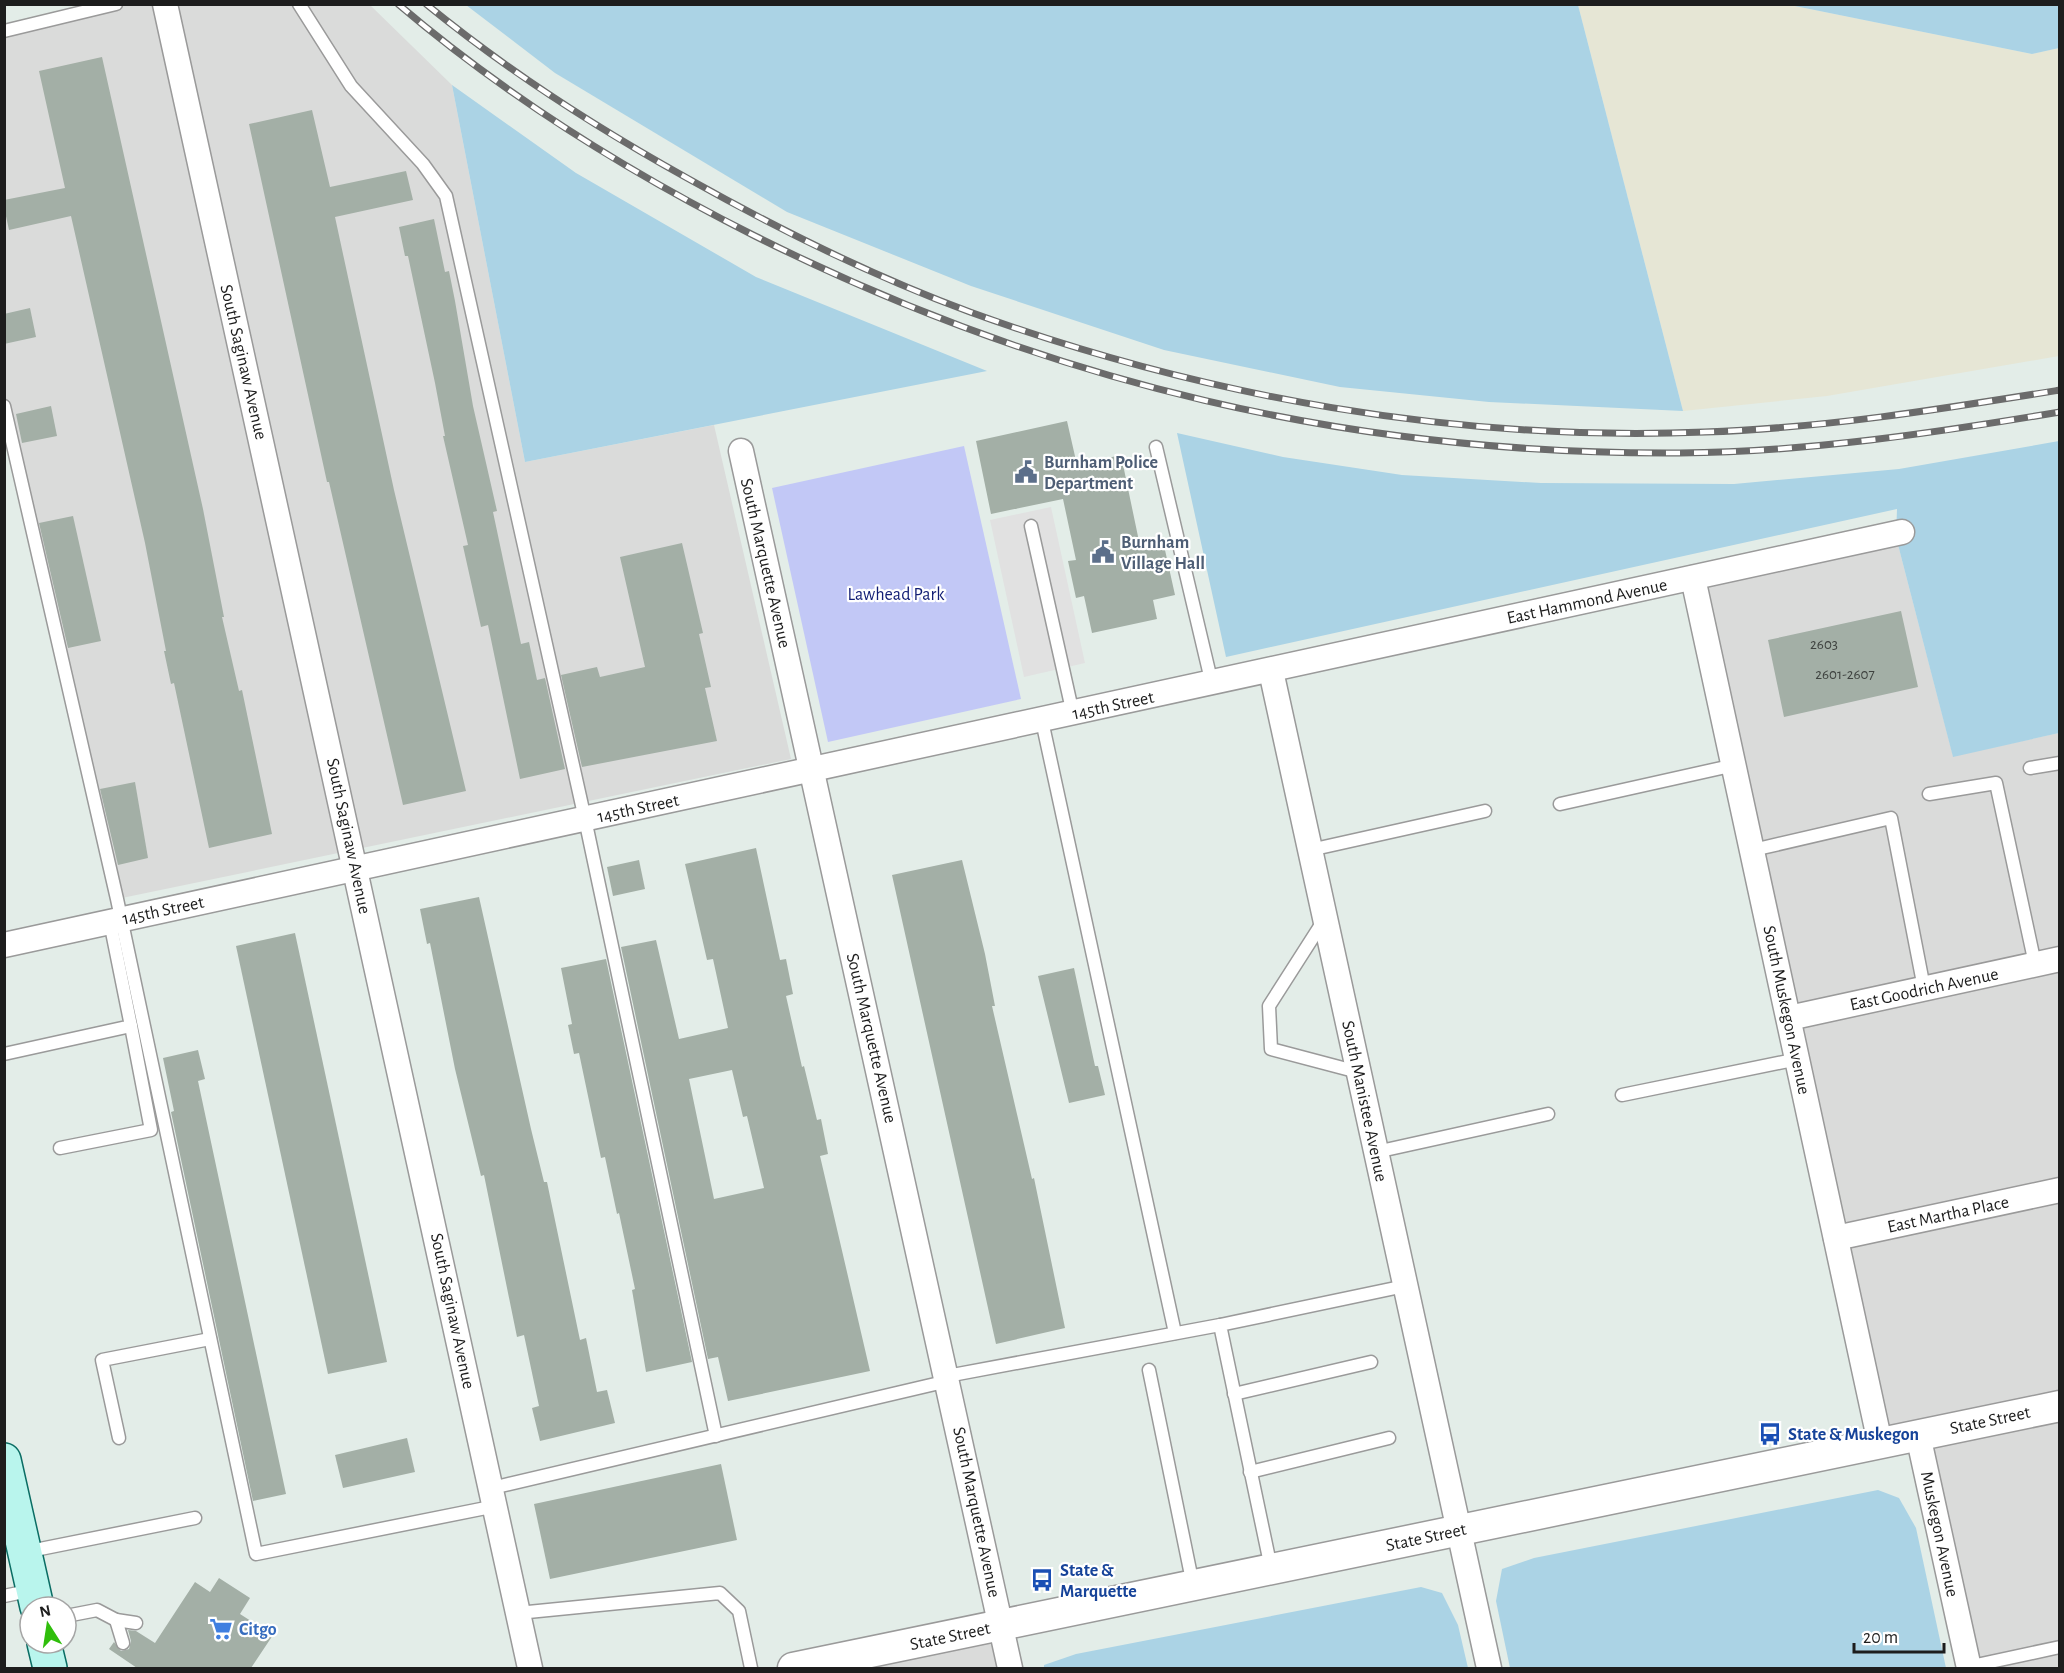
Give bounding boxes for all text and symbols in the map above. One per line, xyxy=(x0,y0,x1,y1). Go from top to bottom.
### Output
street label: South Saginaw Avenue xyxy=(216,283,270,442)
place label: Burnham Police Department xyxy=(1044,454,1158,493)
public building icon: Burnham Police Department xyxy=(1013,459,1039,485)
street label: South Marquette Avenue xyxy=(737,477,793,650)
place label: Burnham Village Hall xyxy=(1121,534,1205,573)
public building icon: Burnham Village Hall xyxy=(1090,539,1116,565)
street label: East Hammond Avenue xyxy=(1505,576,1669,628)
park label: Lawhead Park xyxy=(847,586,945,604)
house number: 2603 xyxy=(1810,637,1838,652)
house number: 2601-2607 xyxy=(1815,667,1875,682)
street label: 145th Street xyxy=(1071,689,1156,723)
street label: South Saginaw Avenue xyxy=(323,757,373,916)
street label: 145th Street xyxy=(596,792,681,826)
street label: 145th Street xyxy=(121,894,206,928)
street label: South Muskegon Avenue xyxy=(1759,924,1813,1096)
street label: South Marquette Avenue xyxy=(843,952,899,1125)
street label: East Goodrich Avenue xyxy=(1848,965,2000,1015)
street label: South Manistee Avenue xyxy=(1338,1019,1390,1183)
street label: East Martha Place xyxy=(1886,1193,2011,1237)
street label: South Saginaw Avenue xyxy=(427,1232,477,1391)
street label: State Street xyxy=(1948,1404,2032,1438)
bus stop icon: State & Muskegon xyxy=(1757,1421,1783,1447)
street label: South Marquette Avenue xyxy=(949,1425,1003,1599)
place label: State & Muskegon xyxy=(1788,1426,1919,1444)
street label: Muskegon Avenue xyxy=(1917,1470,1961,1599)
street label: State Street xyxy=(1384,1521,1468,1555)
place label: State & Marquette xyxy=(1060,1562,1137,1601)
bus stop icon: State & Marquette xyxy=(1029,1567,1055,1593)
north arrow xyxy=(18,1595,78,1655)
text: N xyxy=(38,1602,52,1620)
supermarket icon: Citgo xyxy=(208,1616,234,1642)
scale bar xyxy=(1854,1616,1944,1654)
street label: State Street xyxy=(908,1620,992,1654)
place label: Citgo xyxy=(239,1621,277,1639)
text: 20 m xyxy=(1863,1629,1898,1647)

